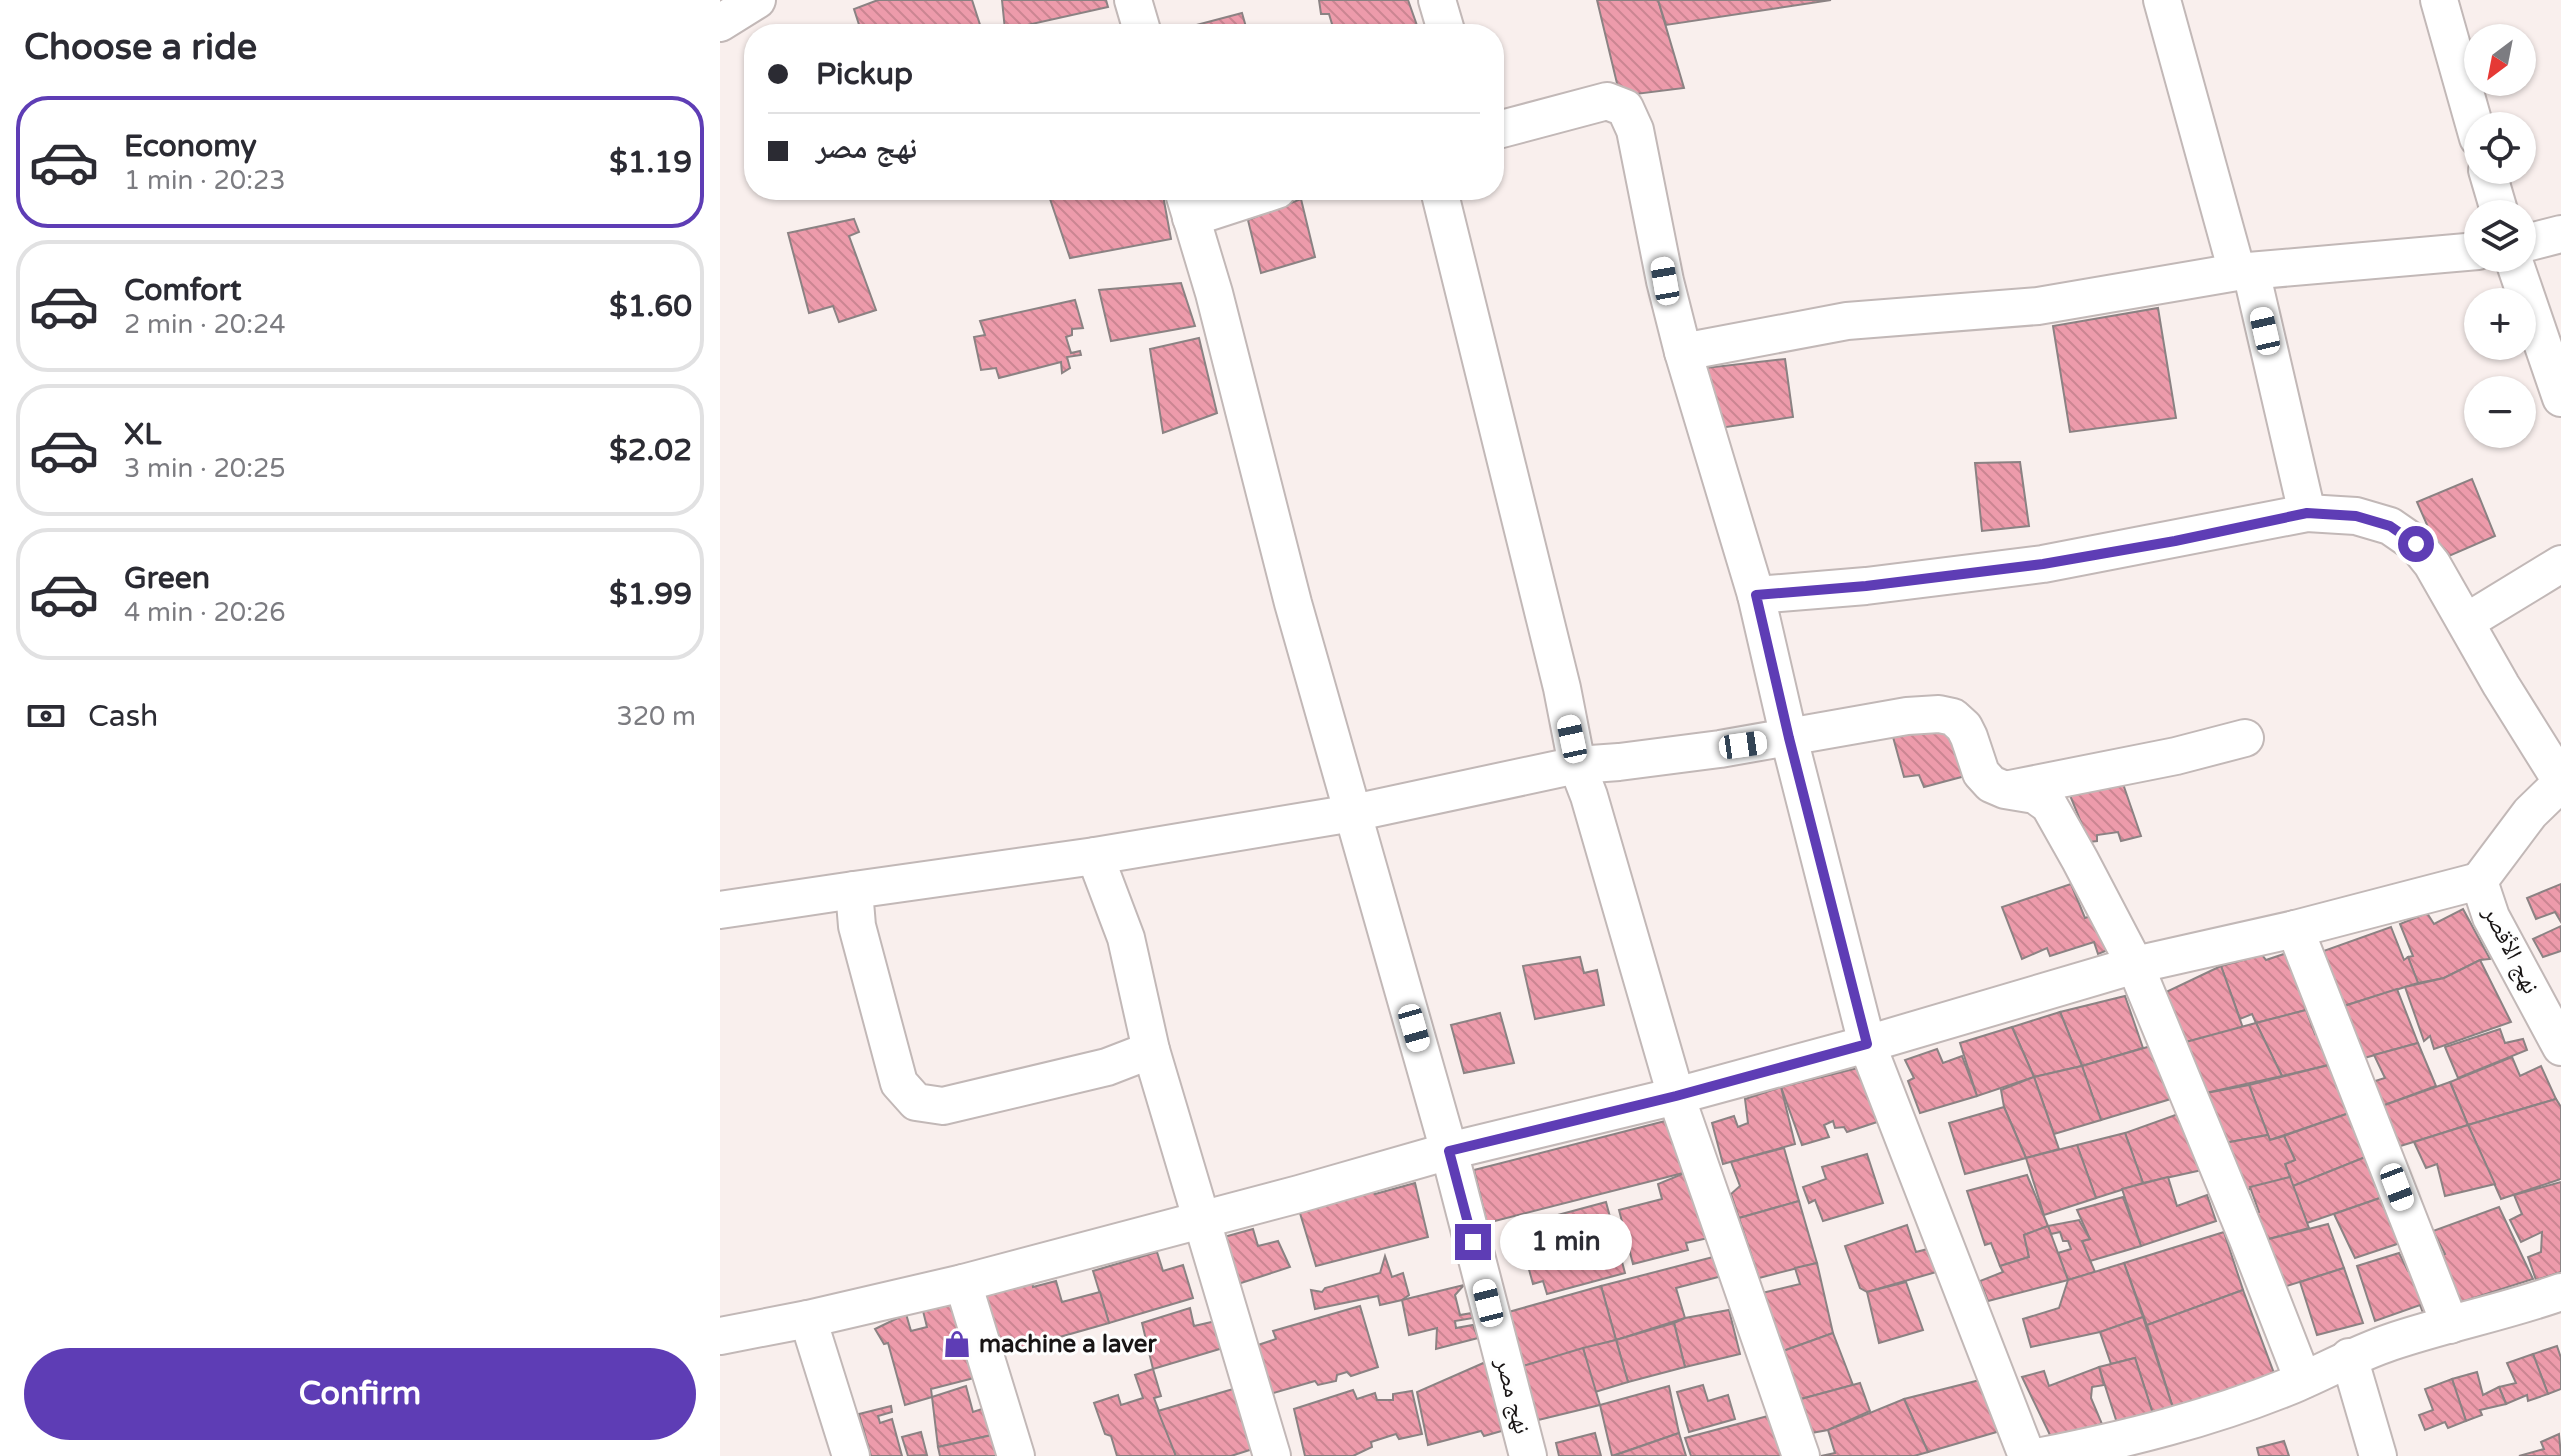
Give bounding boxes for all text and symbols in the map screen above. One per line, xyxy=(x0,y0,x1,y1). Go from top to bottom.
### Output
north arrow xyxy=(2464,24,2536,96)
map controls xyxy=(2464,24,2536,448)
text: Choose a ride xyxy=(24,26,257,69)
text: Pickup xyxy=(816,56,913,93)
button: locate xyxy=(2464,112,2536,184)
icon: car xyxy=(28,126,100,198)
text: Economy xyxy=(124,128,257,165)
text: نهج مصر xyxy=(816,130,917,167)
text: $1.19 xyxy=(609,144,692,181)
text: 1 min · 20:23 xyxy=(124,165,286,196)
button: layers xyxy=(2464,200,2536,272)
car xyxy=(1649,255,1681,307)
icon: car xyxy=(28,270,100,342)
text: Comfort xyxy=(124,272,242,309)
text: $1.60 xyxy=(609,288,692,325)
button: + xyxy=(2464,288,2536,360)
car xyxy=(2248,305,2282,357)
text: 2 min · 20:24 xyxy=(124,309,286,340)
button: − xyxy=(2464,376,2536,448)
icon: car xyxy=(28,414,100,486)
text: XL xyxy=(124,416,161,453)
text: $2.02 xyxy=(609,432,692,469)
text: 3 min · 20:25 xyxy=(124,453,286,484)
route start xyxy=(2398,526,2434,562)
icon: car xyxy=(28,558,100,630)
text: Green xyxy=(124,560,210,597)
text: $1.99 xyxy=(609,576,692,613)
text: 4 min · 20:26 xyxy=(124,597,286,628)
icon: cash xyxy=(24,694,68,738)
text: Cash xyxy=(88,698,158,735)
text: 320 m xyxy=(616,701,696,732)
car xyxy=(1555,713,1589,765)
car xyxy=(1718,730,1768,760)
street label: نهج الأقصر xyxy=(2476,900,2545,999)
car xyxy=(1396,1002,1432,1054)
car xyxy=(2377,1160,2417,1214)
callout: 1 min xyxy=(1501,1214,1633,1270)
route end xyxy=(1455,1224,1491,1260)
text: 1 min xyxy=(1531,1226,1601,1257)
car xyxy=(1471,1277,1505,1329)
shop icon: machine a laver xyxy=(942,1329,972,1359)
place label: machine a laver xyxy=(979,1330,1157,1359)
button: Confirm xyxy=(24,1348,696,1440)
street label: نهج مصر xyxy=(1489,1354,1537,1437)

